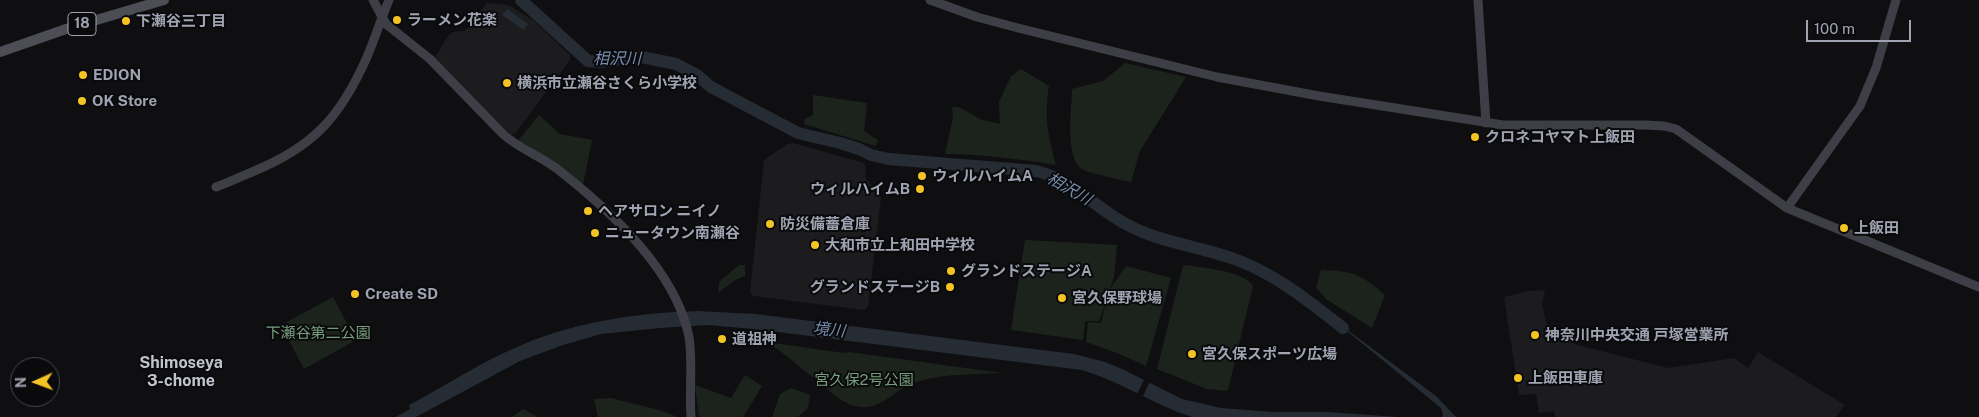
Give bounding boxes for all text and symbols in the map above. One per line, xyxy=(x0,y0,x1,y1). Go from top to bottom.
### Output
scale bar xyxy=(1809,10,1914,42)
place label: ラーメン花楽 xyxy=(407,11,497,29)
road number: 18 xyxy=(68,12,96,36)
place label: 下瀬谷三丁目 xyxy=(136,12,226,30)
marker: ラーメン花楽 xyxy=(391,14,403,26)
marker: 下瀬谷三丁目 xyxy=(120,15,132,27)
text: 100 m xyxy=(1814,20,1855,37)
water label: 相沢川 xyxy=(593,49,641,69)
place label: EDION xyxy=(93,66,141,84)
marker: EDION xyxy=(77,69,89,81)
place label: 横浜市立瀬谷さくら小学校 xyxy=(517,74,697,92)
marker: 横浜市立瀬谷さくら小学校 xyxy=(501,77,513,89)
place label: OK Store xyxy=(92,92,157,110)
marker: OK Store xyxy=(76,95,88,107)
place label: クロネコヤマト上飯田 xyxy=(1485,128,1635,146)
marker: クロネコヤマト上飯田 xyxy=(1469,131,1481,143)
place label: ウィルハイムA xyxy=(932,167,1033,185)
water label: 相沢川 xyxy=(1043,169,1095,209)
marker: ウィルハイムA xyxy=(916,170,928,182)
place label: ウィルハイムB xyxy=(810,180,910,198)
marker: ウィルハイムB xyxy=(914,183,926,195)
place label: ヘアサロン ニイノ xyxy=(598,202,721,220)
marker: ヘアサロン ニイノ xyxy=(582,205,594,217)
place label: 防災備蓄倉庫 xyxy=(780,215,870,233)
marker: 防災備蓄倉庫 xyxy=(764,218,776,230)
place label: 上飯田 xyxy=(1854,219,1899,237)
marker: 上飯田 xyxy=(1838,222,1850,234)
place label: ニュータウン南瀬谷 xyxy=(605,224,740,242)
marker: ニュータウン南瀬谷 xyxy=(589,227,601,239)
place label: 大和市立上和田中学校 xyxy=(825,236,975,254)
marker: 大和市立上和田中学校 xyxy=(809,239,821,251)
place label: グランドステージA xyxy=(961,262,1092,280)
marker: グランドステージA xyxy=(945,265,957,277)
place label: グランドステージB xyxy=(810,278,940,296)
marker: グランドステージB xyxy=(944,281,956,293)
place label: Create SD xyxy=(365,285,438,303)
marker: Create SD xyxy=(349,288,361,300)
place label: 宮久保野球場 xyxy=(1072,289,1162,307)
marker: 宮久保野球場 xyxy=(1056,292,1068,304)
water label: 境川 xyxy=(812,319,846,341)
park label: 下瀬谷第二公園 xyxy=(266,324,370,342)
place label: 神奈川中央交通 戸塚営業所 xyxy=(1545,326,1728,344)
marker: 神奈川中央交通 戸塚営業所 xyxy=(1529,329,1541,341)
place label: 道祖神 xyxy=(732,330,777,348)
marker: 道祖神 xyxy=(716,333,728,345)
place label: 宮久保スポーツ広場 xyxy=(1202,345,1337,363)
marker: 宮久保スポーツ広場 xyxy=(1186,348,1198,360)
district label: Shimoseya 3-chome xyxy=(139,353,223,391)
north arrow xyxy=(10,357,60,407)
place label: 上飯田車庫 xyxy=(1528,369,1603,387)
park label: 宮久保2号公園 xyxy=(815,371,913,389)
marker: 上飯田車庫 xyxy=(1512,372,1524,384)
text: N xyxy=(13,377,29,388)

